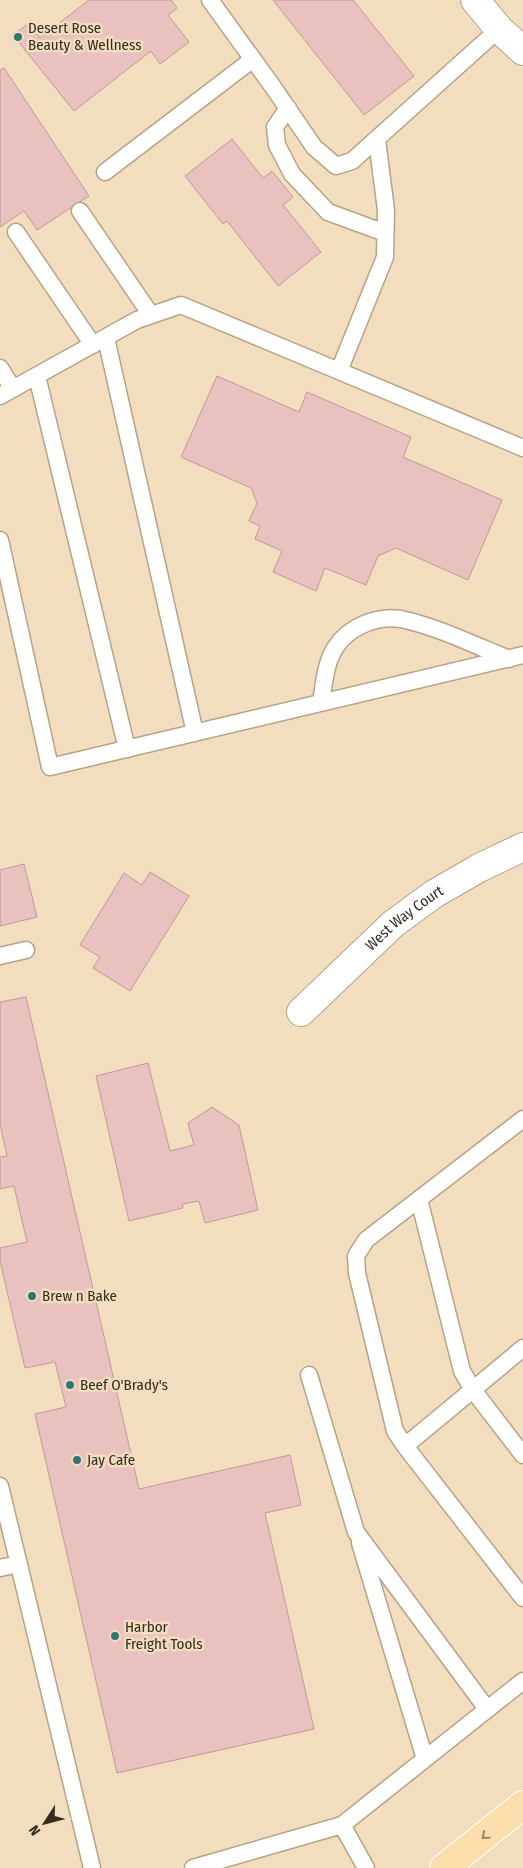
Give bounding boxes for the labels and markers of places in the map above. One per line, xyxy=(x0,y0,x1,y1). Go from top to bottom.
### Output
place label: Desert Rose Beauty & Wellness xyxy=(28,19,142,54)
marker: Desert Rose Beauty & Wellness xyxy=(12,31,24,43)
place label: Brew n Bake xyxy=(42,1287,117,1305)
marker: Brew n Bake xyxy=(26,1290,38,1302)
place label: Beef O'Brady's xyxy=(80,1376,168,1394)
marker: Beef O'Brady's xyxy=(64,1379,76,1391)
place label: Jay Cafe xyxy=(87,1451,135,1469)
marker: Jay Cafe xyxy=(71,1454,83,1466)
place label: Harbor Freight Tools xyxy=(125,1618,203,1653)
marker: Harbor Freight Tools xyxy=(109,1630,121,1642)

